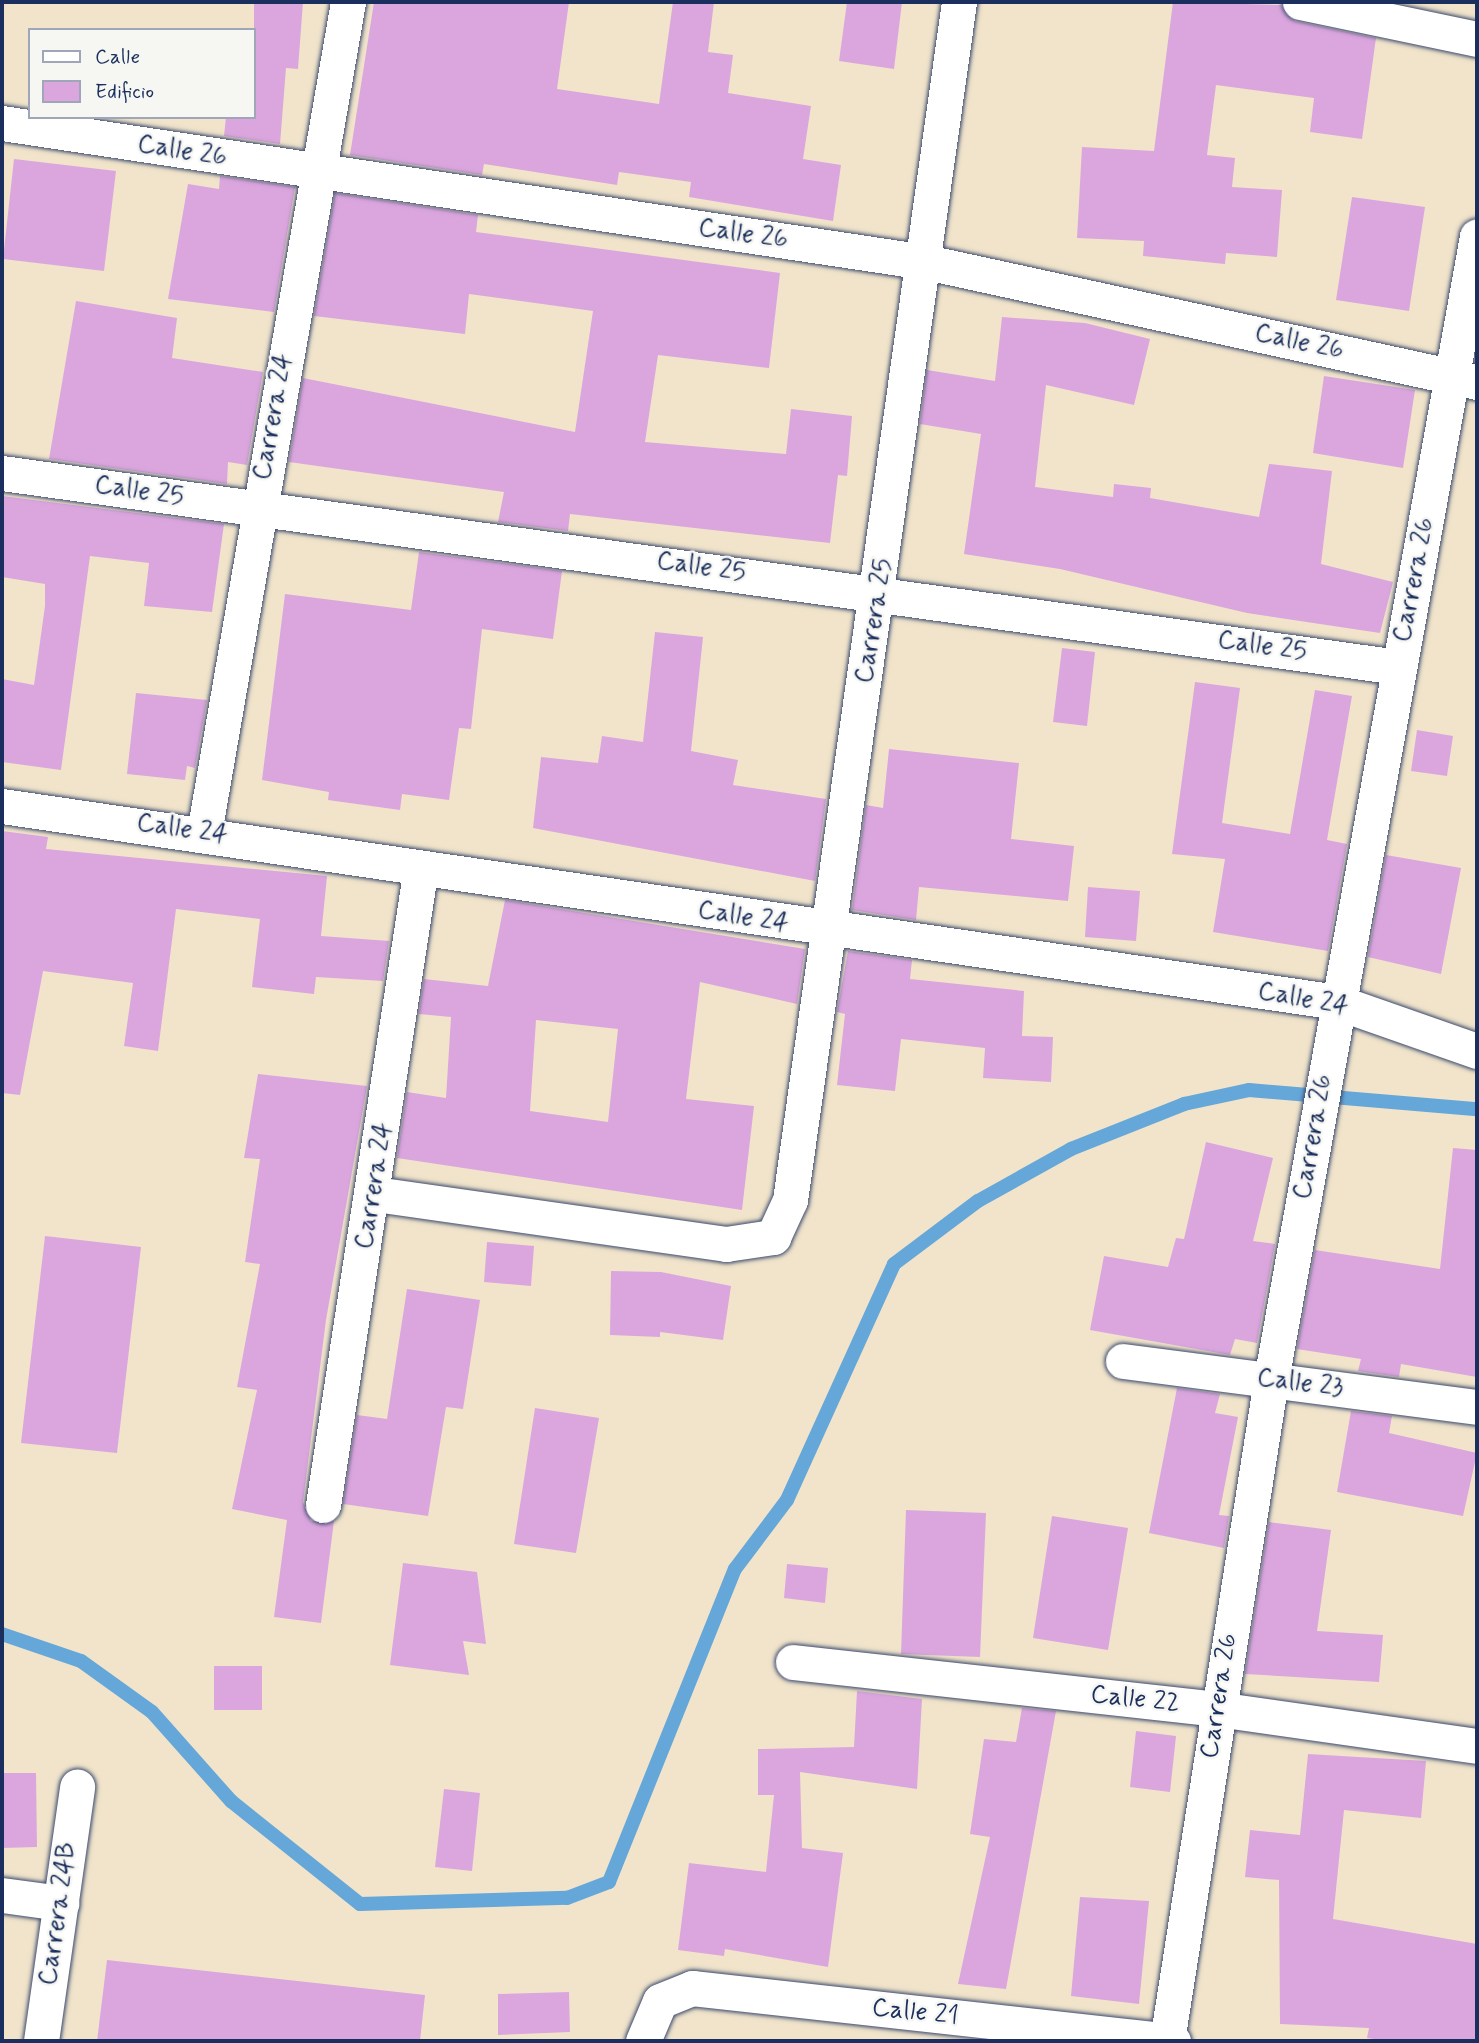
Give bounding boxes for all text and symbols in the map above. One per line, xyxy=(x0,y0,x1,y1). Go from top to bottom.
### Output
legend xyxy=(28,28,256,119)
text: Calle xyxy=(95,43,140,71)
text: Edificio xyxy=(95,78,154,106)
street label: Calle 26 xyxy=(135,130,229,174)
street label: Calle 26 xyxy=(696,213,790,257)
street label: Calle 26 xyxy=(1252,318,1346,368)
street label: Carrera 24 xyxy=(248,351,300,483)
street label: Calle 25 xyxy=(93,470,185,514)
street label: Carrera 26 xyxy=(1388,515,1442,645)
street label: Calle 25 xyxy=(655,546,747,590)
street label: Carrera 25 xyxy=(850,556,900,686)
street label: Calle 25 xyxy=(1216,625,1308,669)
street label: Calle 24 xyxy=(135,808,229,852)
street label: Calle 24 xyxy=(695,895,791,941)
street label: Calle 24 xyxy=(1255,977,1351,1023)
street label: Carrera 26 xyxy=(1288,1072,1340,1202)
street label: Carrera 24 xyxy=(350,1120,400,1252)
street label: Calle 23 xyxy=(1255,1363,1345,1405)
street label: Carrera 26 xyxy=(1195,1631,1245,1761)
street label: Calle 22 xyxy=(1089,1680,1181,1720)
street label: Carrera 24B xyxy=(34,1840,84,1988)
street label: Calle 21 xyxy=(870,1993,960,2033)

